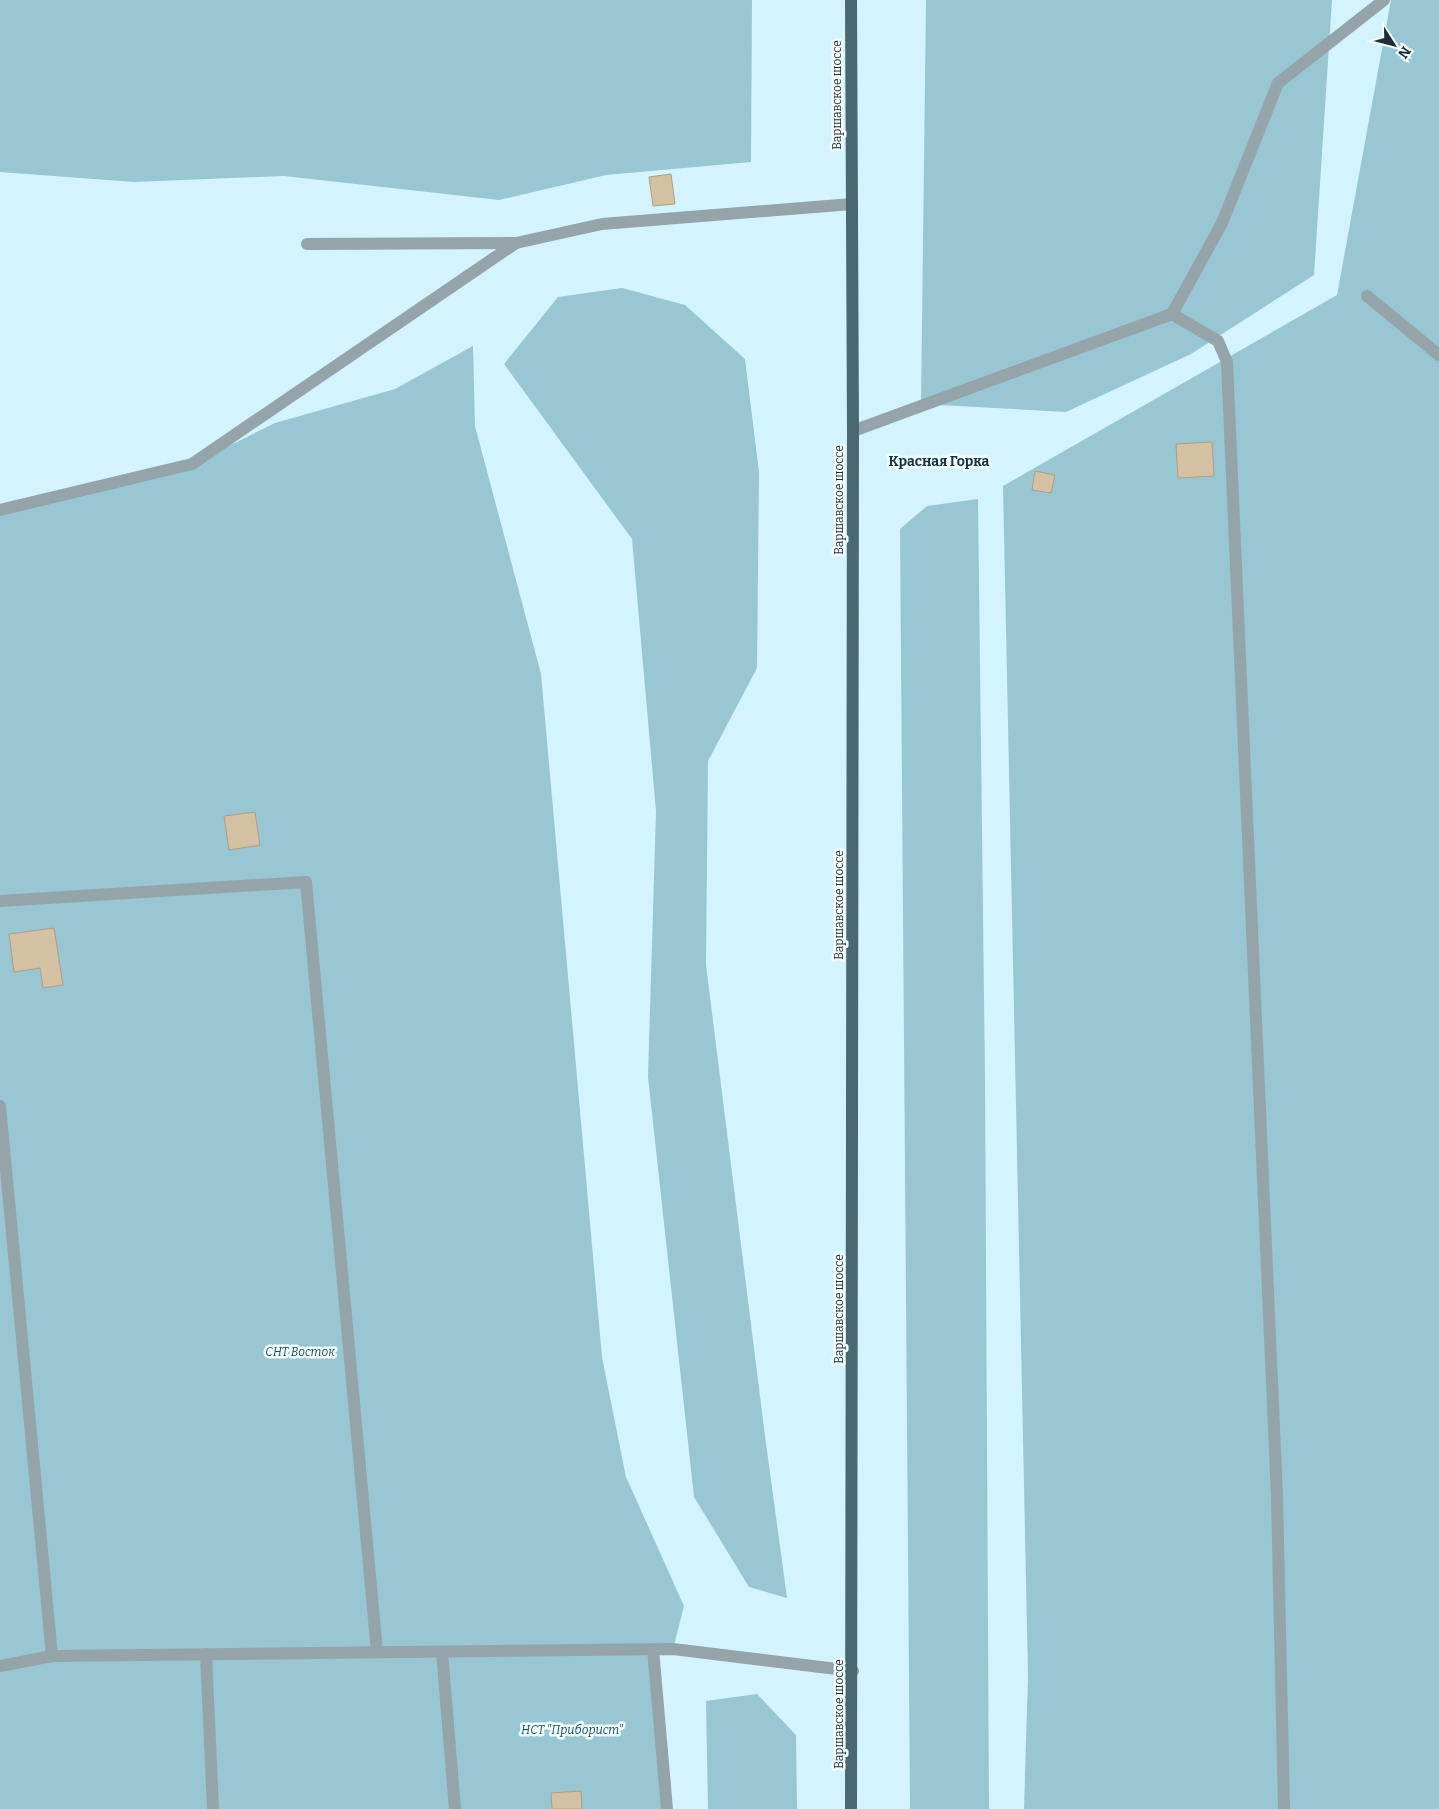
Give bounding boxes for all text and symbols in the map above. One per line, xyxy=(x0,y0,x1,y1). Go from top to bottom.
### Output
north arrow xyxy=(1369,20,1419,70)
street label: Варшавское шоссе xyxy=(830,40,844,150)
text: N xyxy=(1394,43,1414,62)
street label: Варшавское шоссе xyxy=(832,445,846,555)
district label: Красная Горка xyxy=(889,453,990,470)
street label: Варшавское шоссе xyxy=(832,850,846,960)
street label: Варшавское шоссе xyxy=(832,1254,846,1364)
park label: СНТ Восток xyxy=(265,1345,335,1359)
street label: Варшавское шоссе xyxy=(832,1659,846,1769)
park label: НСТ "Приборист" xyxy=(521,1723,623,1737)

